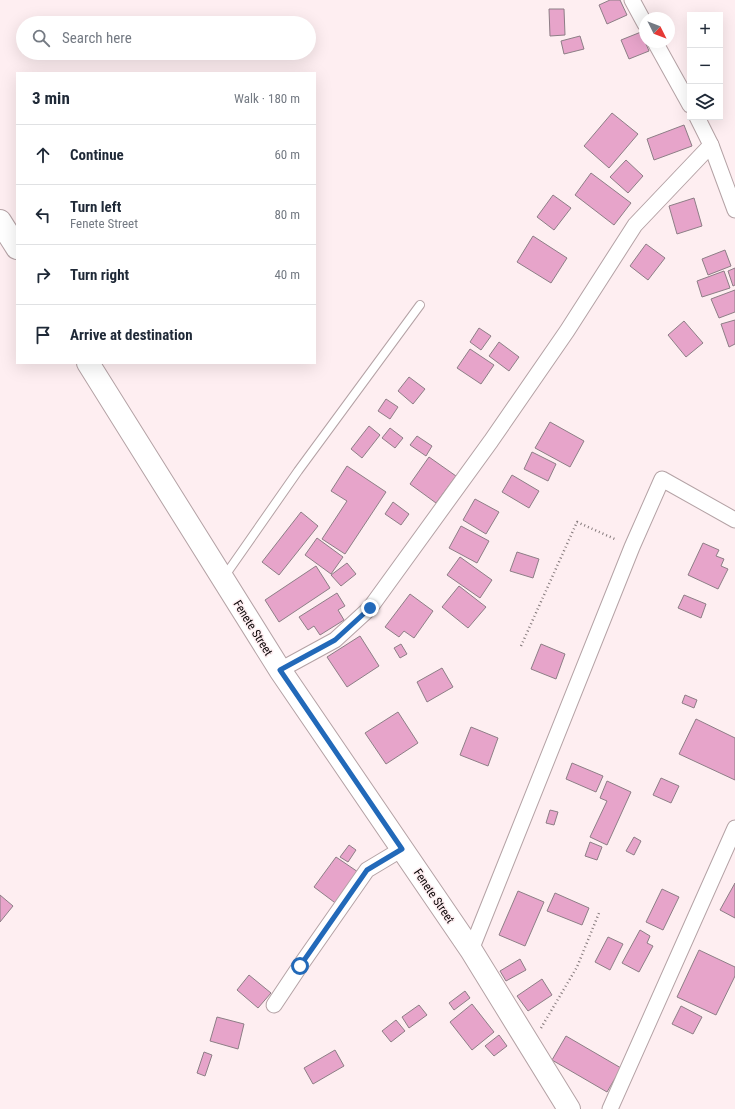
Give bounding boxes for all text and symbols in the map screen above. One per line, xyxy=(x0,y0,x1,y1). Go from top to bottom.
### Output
north arrow xyxy=(639,12,675,48)
map controls xyxy=(687,12,723,120)
button: + xyxy=(687,12,723,48)
search box xyxy=(16,16,316,60)
icon: search xyxy=(30,27,52,49)
text: Search here xyxy=(62,29,132,47)
button: − xyxy=(687,48,723,84)
button: layers xyxy=(687,84,723,120)
text: 3 min xyxy=(32,88,70,108)
text: Walk · 180 m xyxy=(234,91,300,106)
icon: ahead xyxy=(32,144,54,166)
text: Continue xyxy=(70,146,124,164)
text: 60 m xyxy=(274,147,300,162)
text: Turn left xyxy=(70,198,121,216)
icon: left xyxy=(32,204,54,226)
text: 80 m xyxy=(274,207,300,222)
text: Fenete Street xyxy=(70,216,138,231)
icon: right xyxy=(32,264,54,286)
text: Turn right xyxy=(70,266,129,284)
text: 40 m xyxy=(274,267,300,282)
icon: arrive xyxy=(32,324,54,346)
text: Arrive at destination xyxy=(70,326,193,344)
street label: Fenete Street xyxy=(230,598,276,659)
route end xyxy=(361,599,379,617)
street label: Fenete Street xyxy=(411,866,458,926)
route start xyxy=(291,957,309,975)

